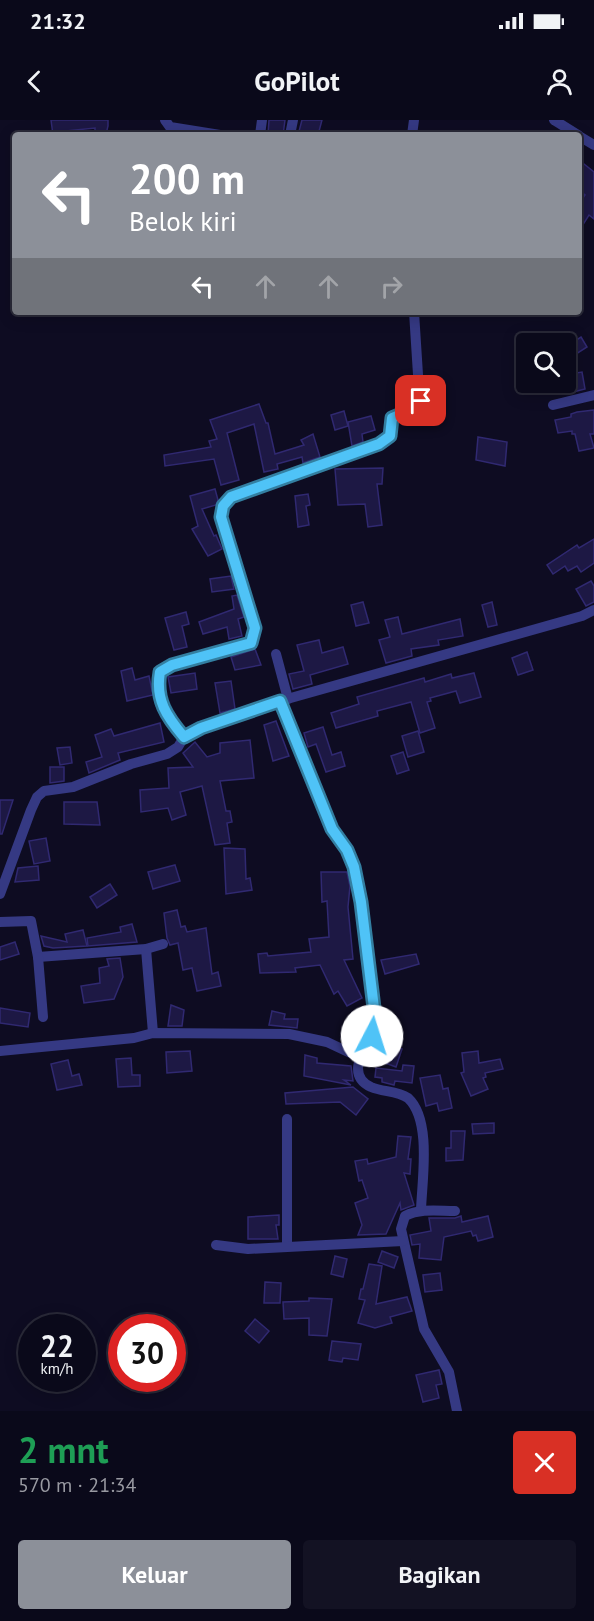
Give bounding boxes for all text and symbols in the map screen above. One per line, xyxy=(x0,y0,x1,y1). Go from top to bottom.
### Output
text: 21:32 xyxy=(30,7,86,35)
text: GoPilot xyxy=(254,64,340,98)
icon: back xyxy=(18,65,51,98)
icon: person xyxy=(543,65,576,98)
text: 200 m xyxy=(129,151,245,206)
icon: left xyxy=(30,156,108,234)
text: Belok kiri xyxy=(129,204,237,238)
icon: left xyxy=(186,270,219,303)
icon: ahead xyxy=(249,270,282,303)
icon: ahead xyxy=(312,270,345,303)
icon: right xyxy=(375,270,408,303)
map controls xyxy=(516,333,576,393)
button: search xyxy=(516,333,576,393)
pin xyxy=(395,375,446,426)
icon: arrive xyxy=(404,384,437,417)
position arrow xyxy=(340,1004,404,1068)
speed limit sign: 30 xyxy=(108,1314,186,1392)
text: 22 xyxy=(40,1326,74,1365)
text: km/h xyxy=(41,1359,73,1378)
text: 2 mnt xyxy=(18,1426,109,1473)
button: close xyxy=(513,1431,576,1494)
text: 570 m · 21:34 xyxy=(18,1472,136,1498)
button: Keluar xyxy=(18,1540,291,1609)
button: Bagikan xyxy=(303,1540,576,1609)

